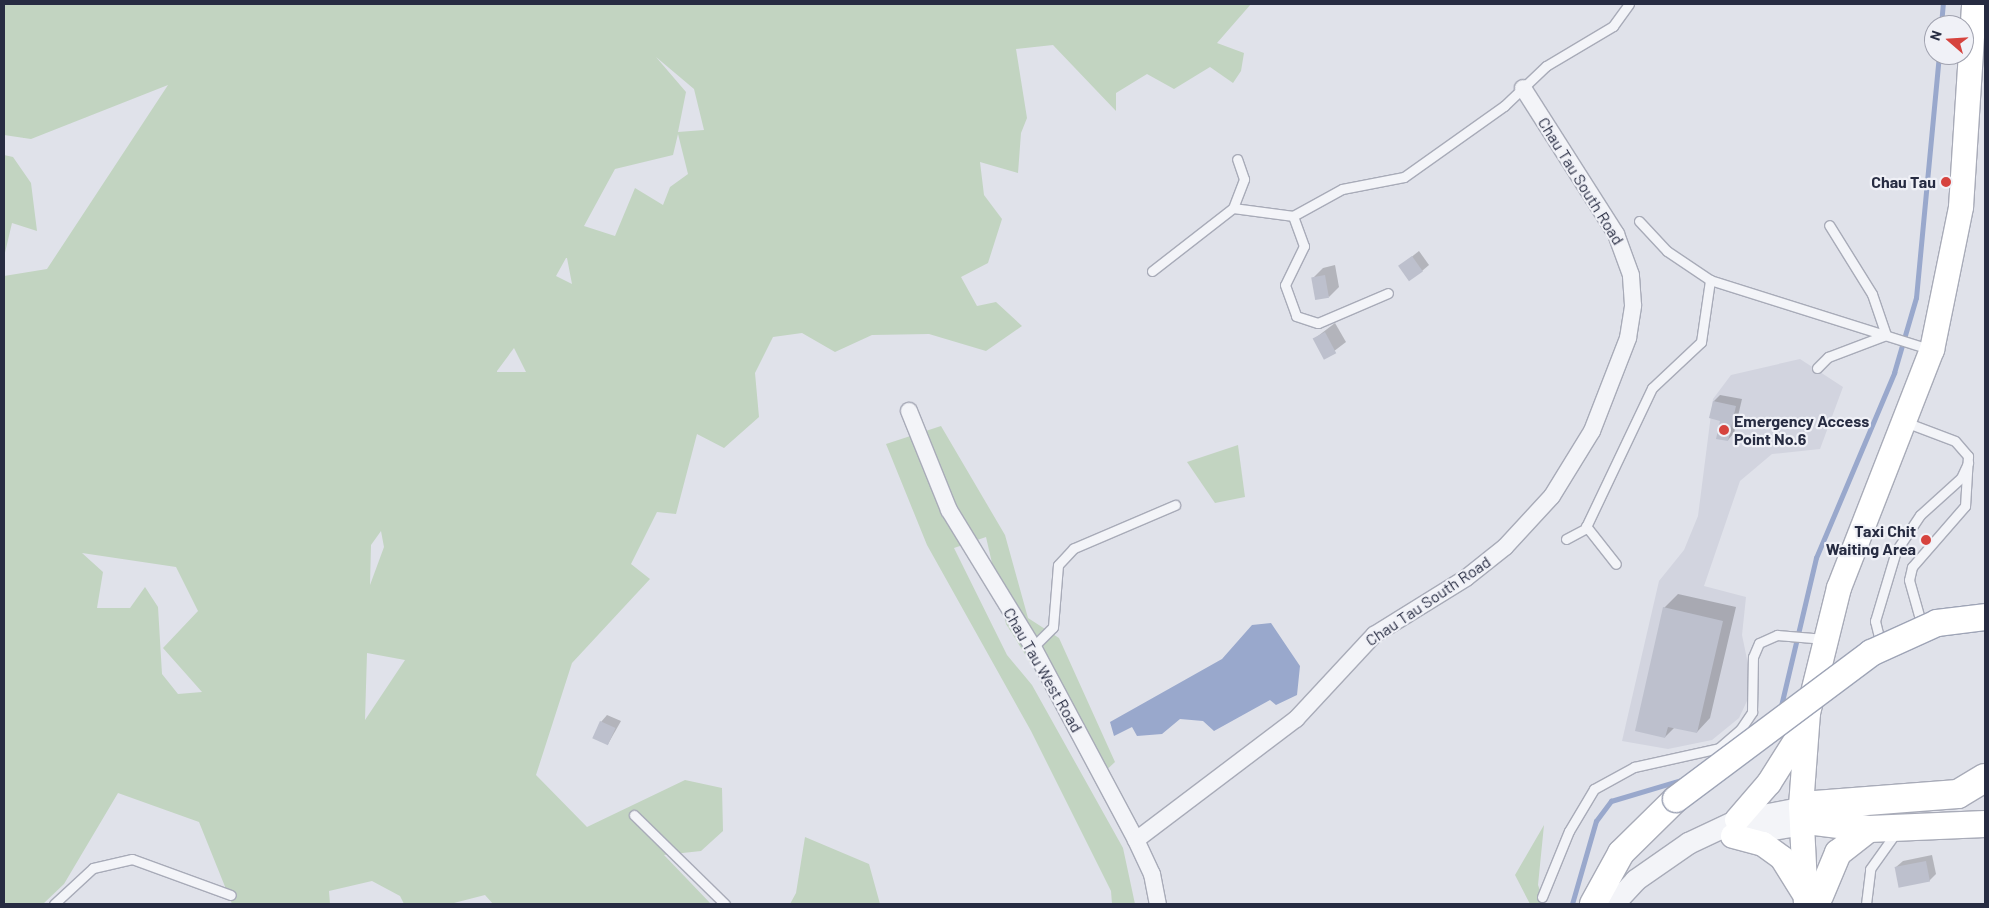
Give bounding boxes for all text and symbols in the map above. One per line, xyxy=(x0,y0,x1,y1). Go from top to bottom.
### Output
north arrow xyxy=(1924,15,1974,65)
text: N xyxy=(1926,28,1945,42)
street label: Chau Tau South Road xyxy=(1534,114,1628,248)
place label: Chau Tau xyxy=(1871,172,1936,192)
marker: Chau Tau xyxy=(1940,176,1952,188)
place label: Emergency Access Point No.6 xyxy=(1734,411,1869,449)
marker: Emergency Access Point No.6 xyxy=(1718,424,1730,436)
place label: Taxi Chit Waiting Area xyxy=(1826,521,1916,559)
marker: Taxi Chit Waiting Area xyxy=(1920,534,1932,546)
street label: Chau Tau South Road xyxy=(1362,552,1494,650)
street label: Chau Tau West Road xyxy=(999,604,1087,736)

